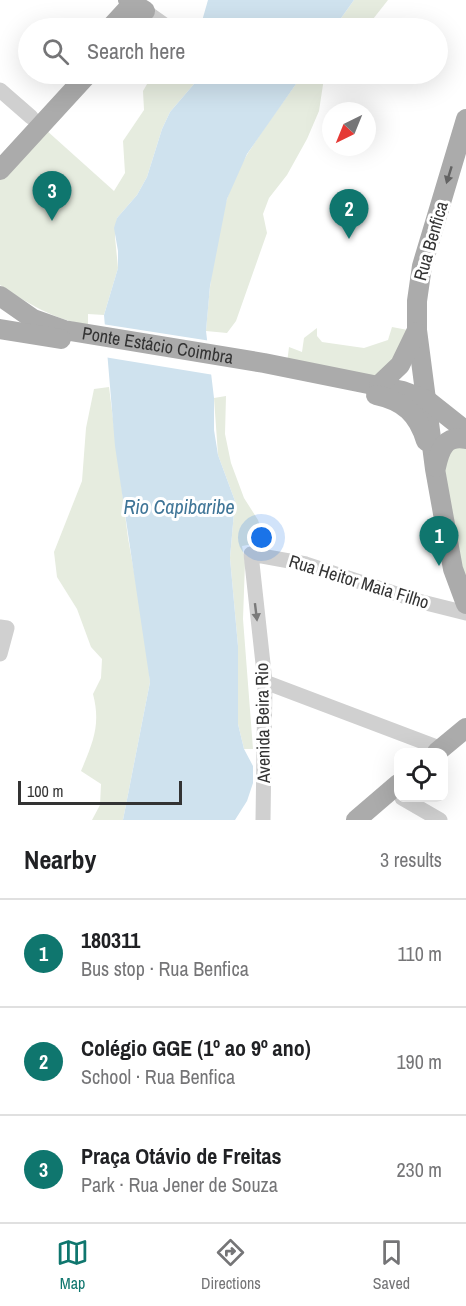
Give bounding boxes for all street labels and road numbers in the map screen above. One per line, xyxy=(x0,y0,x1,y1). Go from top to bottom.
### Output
street label: Rua Benfica xyxy=(407,198,454,283)
street label: Ponte Estácio Coimbra xyxy=(80,320,235,370)
street label: Rua Heitor Maia Filho xyxy=(286,548,432,615)
street label: Avenida Beira Rio xyxy=(249,663,276,784)

